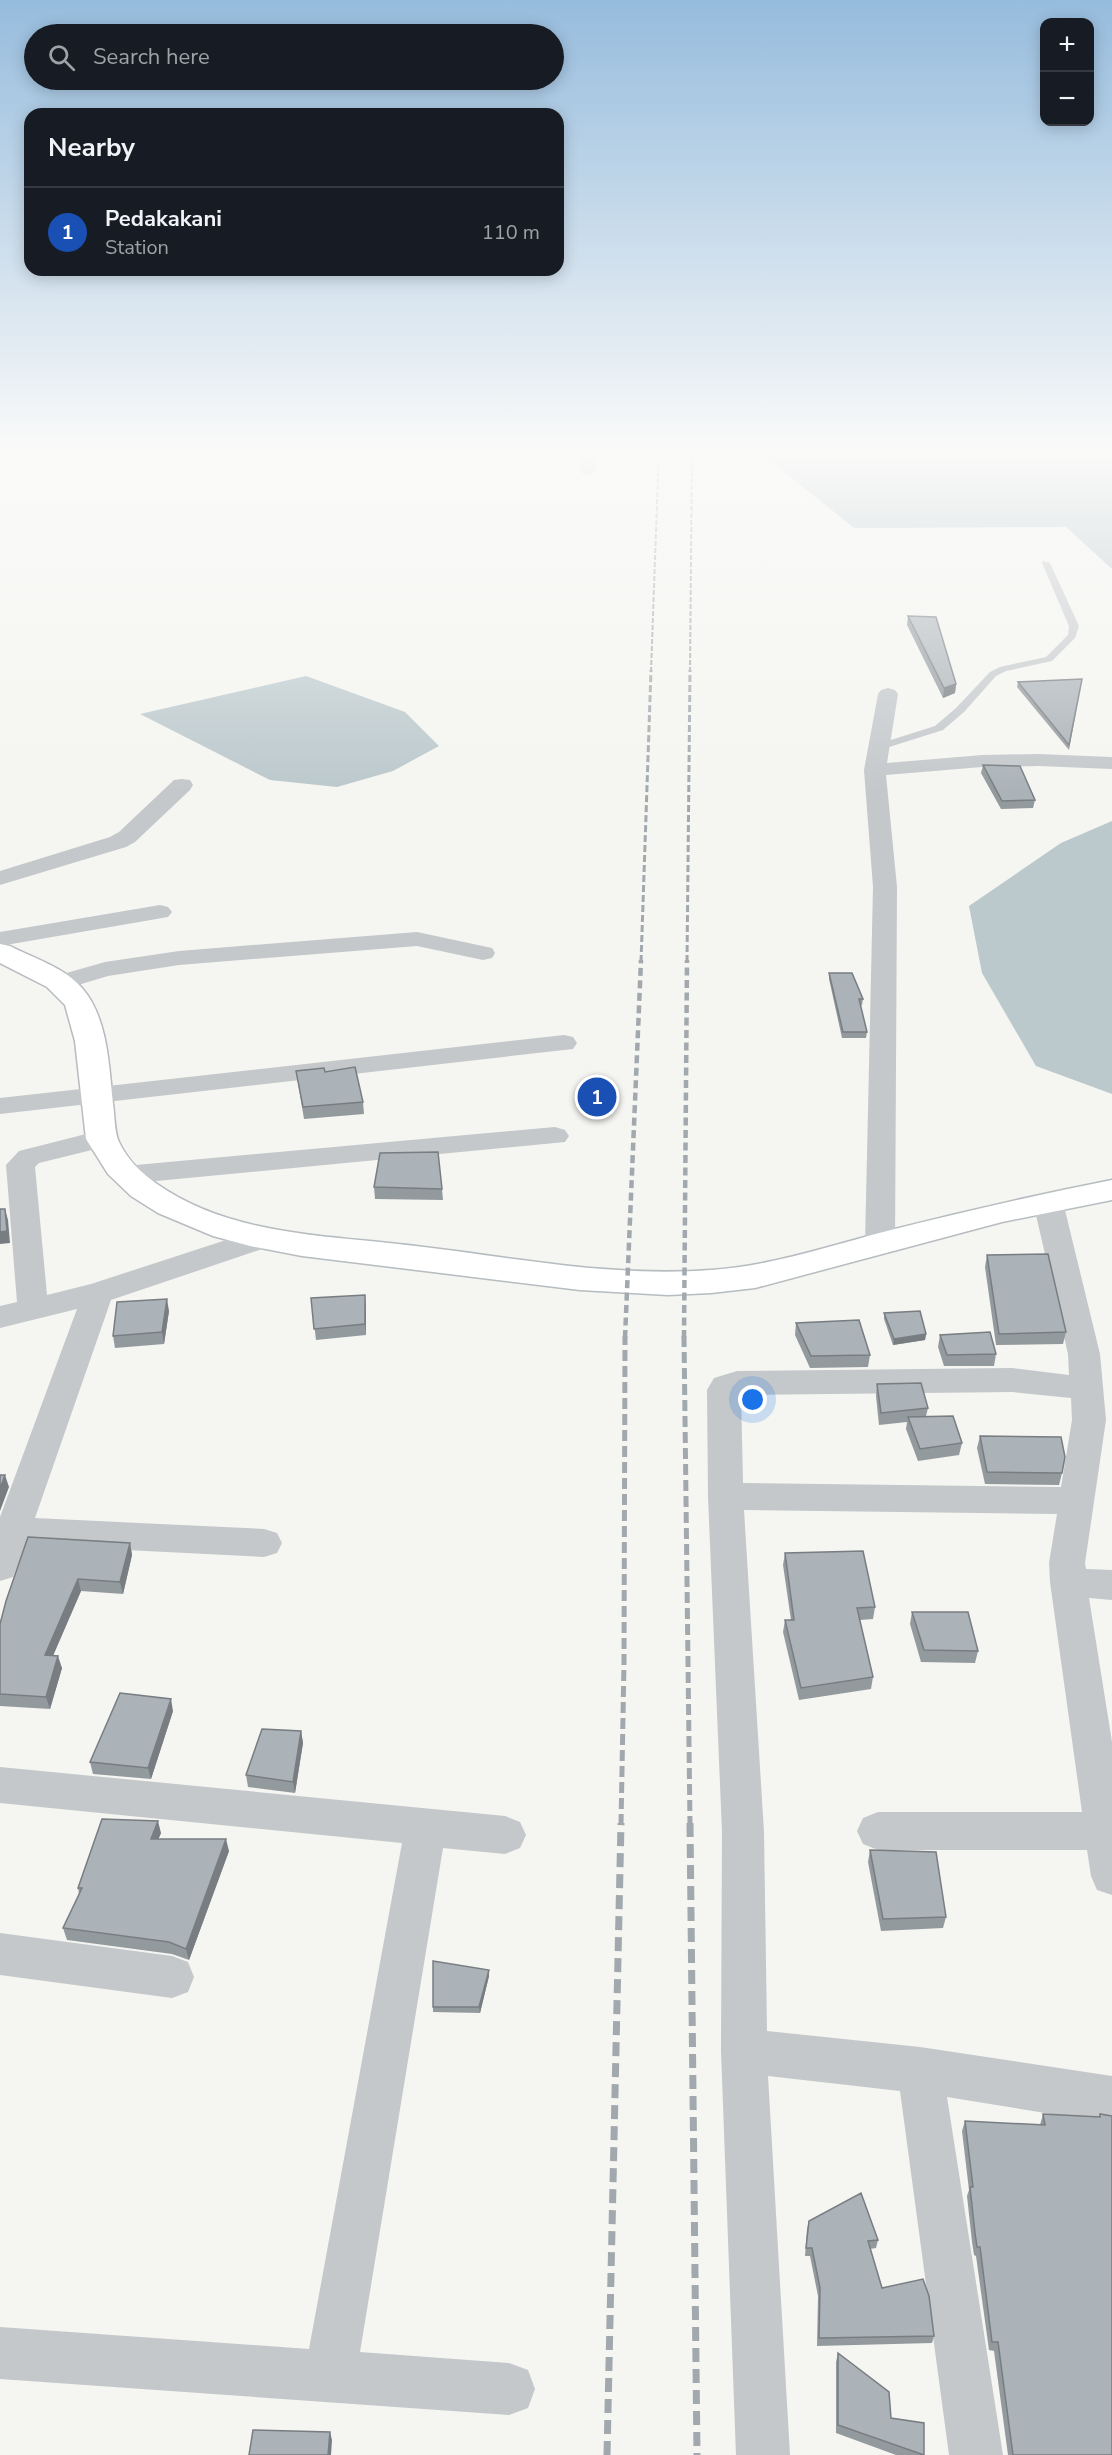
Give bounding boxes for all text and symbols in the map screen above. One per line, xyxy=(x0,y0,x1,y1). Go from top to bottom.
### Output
map controls xyxy=(1040,18,1094,126)
button: + xyxy=(1040,18,1094,72)
search box xyxy=(24,24,564,90)
icon: search xyxy=(45,41,78,74)
text: Search here xyxy=(93,42,210,72)
button: − xyxy=(1040,72,1094,126)
text: Nearby xyxy=(48,130,135,165)
text: Pedakakani xyxy=(105,204,222,234)
text: 1 xyxy=(62,219,74,246)
text: 110 m xyxy=(482,219,540,246)
text: Station xyxy=(105,234,169,261)
pin: 1 xyxy=(578,1074,616,1120)
your location xyxy=(738,1385,767,1414)

